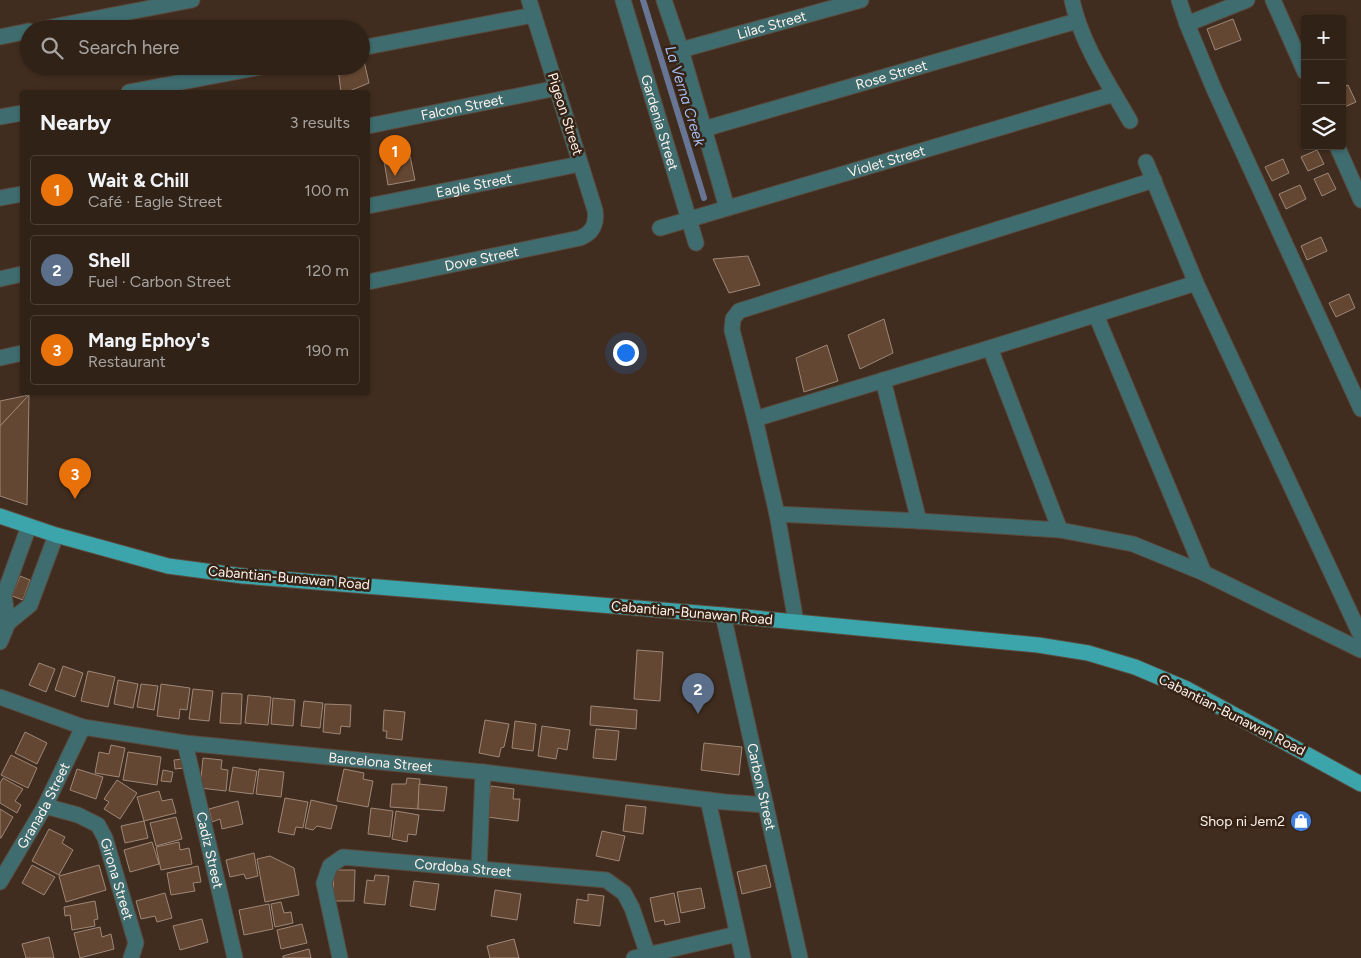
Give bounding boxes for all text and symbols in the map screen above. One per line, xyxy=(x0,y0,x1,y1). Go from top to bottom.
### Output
street label: Lilac Street xyxy=(735,7,808,43)
map controls xyxy=(1301,15,1346,150)
button: + xyxy=(1301,15,1346,60)
search box xyxy=(20,20,370,75)
icon: search xyxy=(38,34,66,62)
text: Search here xyxy=(78,36,180,59)
water label: La Verna Creek xyxy=(661,44,709,149)
street label: Rose Street xyxy=(853,56,929,93)
button: − xyxy=(1301,60,1346,105)
street label: Pigeon Street xyxy=(544,71,586,157)
street label: Gardenia Street xyxy=(637,73,682,173)
street label: Falcon Street xyxy=(419,90,505,124)
button: layers xyxy=(1301,105,1346,150)
text: Nearby xyxy=(40,110,111,135)
text: 3 results xyxy=(290,113,350,132)
pin: 1 xyxy=(379,135,411,176)
street label: Violet Street xyxy=(846,142,927,181)
text: Wait & Chill xyxy=(88,169,189,192)
street label: Eagle Street xyxy=(434,169,513,201)
text: 1 xyxy=(54,181,60,200)
text: 100 m xyxy=(304,181,349,200)
text: Café · Eagle Street xyxy=(88,192,222,211)
street label: Dove Street xyxy=(443,242,520,274)
text: Shell xyxy=(88,249,130,272)
text: 2 xyxy=(52,261,62,280)
text: 120 m xyxy=(306,261,349,280)
text: Fuel · Carbon Street xyxy=(88,272,231,291)
text: Mang Ephoy's xyxy=(88,329,210,352)
your location xyxy=(613,340,639,366)
text: 3 xyxy=(53,341,61,360)
text: 190 m xyxy=(306,341,349,360)
text: Restaurant xyxy=(88,352,166,371)
pin: 3 xyxy=(59,458,91,499)
street label: Cabantian-Bunawan Road xyxy=(207,562,371,594)
street label: Cabantian-Bunawan Road xyxy=(610,597,774,629)
street label: Cabantian-Bunawan Road xyxy=(1156,671,1308,759)
pin: 2 xyxy=(682,673,714,714)
street label: Carbon Street xyxy=(744,742,780,832)
street label: Barcelona Street xyxy=(328,749,433,776)
street label: Granada Street xyxy=(13,760,73,852)
shop icon: Shop ni Jem2 xyxy=(1289,809,1313,833)
street label: Cadiz Street xyxy=(193,810,227,890)
place label: Shop ni Jem2 xyxy=(1200,813,1285,830)
street label: Girona Street xyxy=(97,836,137,922)
street label: Cordoba Street xyxy=(414,855,512,880)

